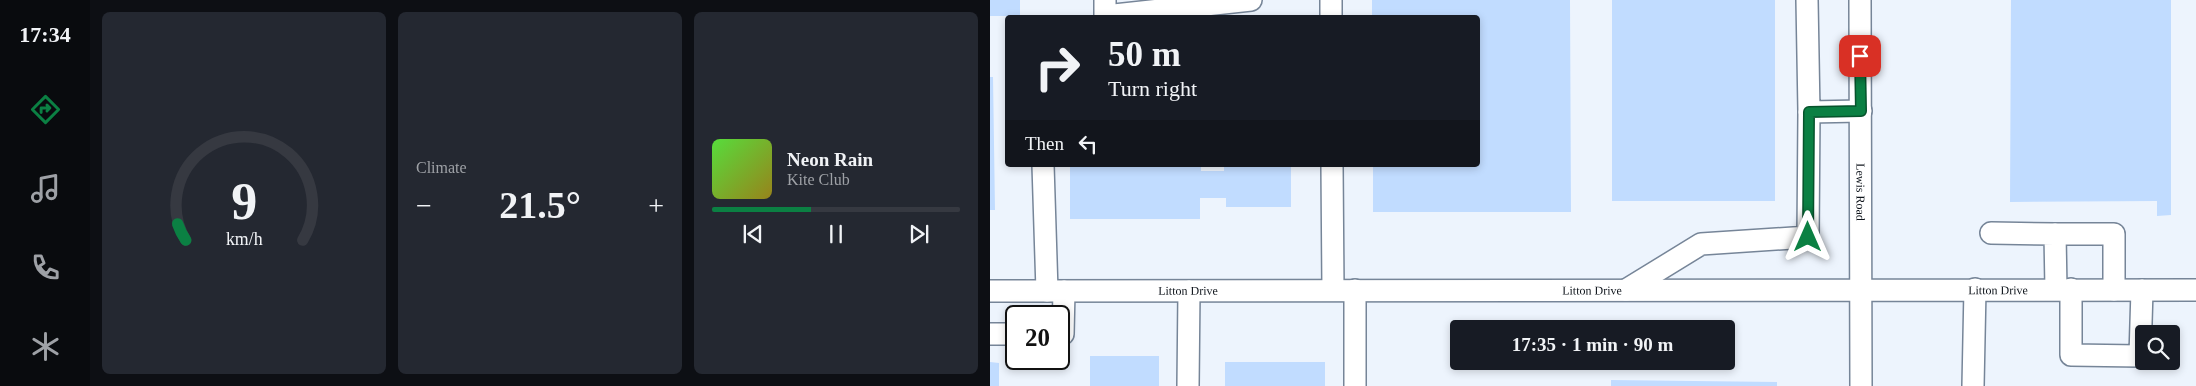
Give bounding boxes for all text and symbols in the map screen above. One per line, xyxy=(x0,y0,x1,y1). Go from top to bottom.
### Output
text: 17:34 xyxy=(19,22,71,47)
icon: right xyxy=(1025,35,1090,100)
text: 50 m xyxy=(1108,35,1181,74)
pin xyxy=(1839,35,1881,77)
icon: arrive xyxy=(1846,42,1874,70)
text: Turn right xyxy=(1108,76,1197,101)
icon: directions xyxy=(28,92,63,127)
icon: left xyxy=(1074,130,1102,158)
text: Then xyxy=(1025,133,1064,154)
text: Neon Rain xyxy=(787,149,873,170)
text: Climate xyxy=(416,159,467,176)
street label: Lewis Road xyxy=(1853,163,1868,221)
icon: music xyxy=(28,171,63,206)
text: Kite Club xyxy=(787,171,850,188)
text: 9 xyxy=(231,173,257,230)
text: 21.5° xyxy=(499,184,581,226)
text: − xyxy=(416,190,432,221)
text: + xyxy=(648,190,664,221)
position arrow xyxy=(1781,210,1833,262)
icon: previous xyxy=(739,220,767,248)
icon: pause xyxy=(822,220,850,248)
icon: next xyxy=(905,220,933,248)
text: km/h xyxy=(226,229,262,249)
icon: phone xyxy=(28,250,63,285)
street label: Litton Drive xyxy=(1562,283,1622,298)
street label: Litton Drive xyxy=(1968,283,2028,297)
street label: Litton Drive xyxy=(1158,284,1218,298)
speed limit sign: 20 xyxy=(1005,305,1070,370)
map controls xyxy=(2135,325,2180,370)
button: search xyxy=(2135,325,2180,370)
icon: climate xyxy=(28,329,63,364)
text: 17:35 · 1 min · 90 m xyxy=(1512,334,1673,355)

